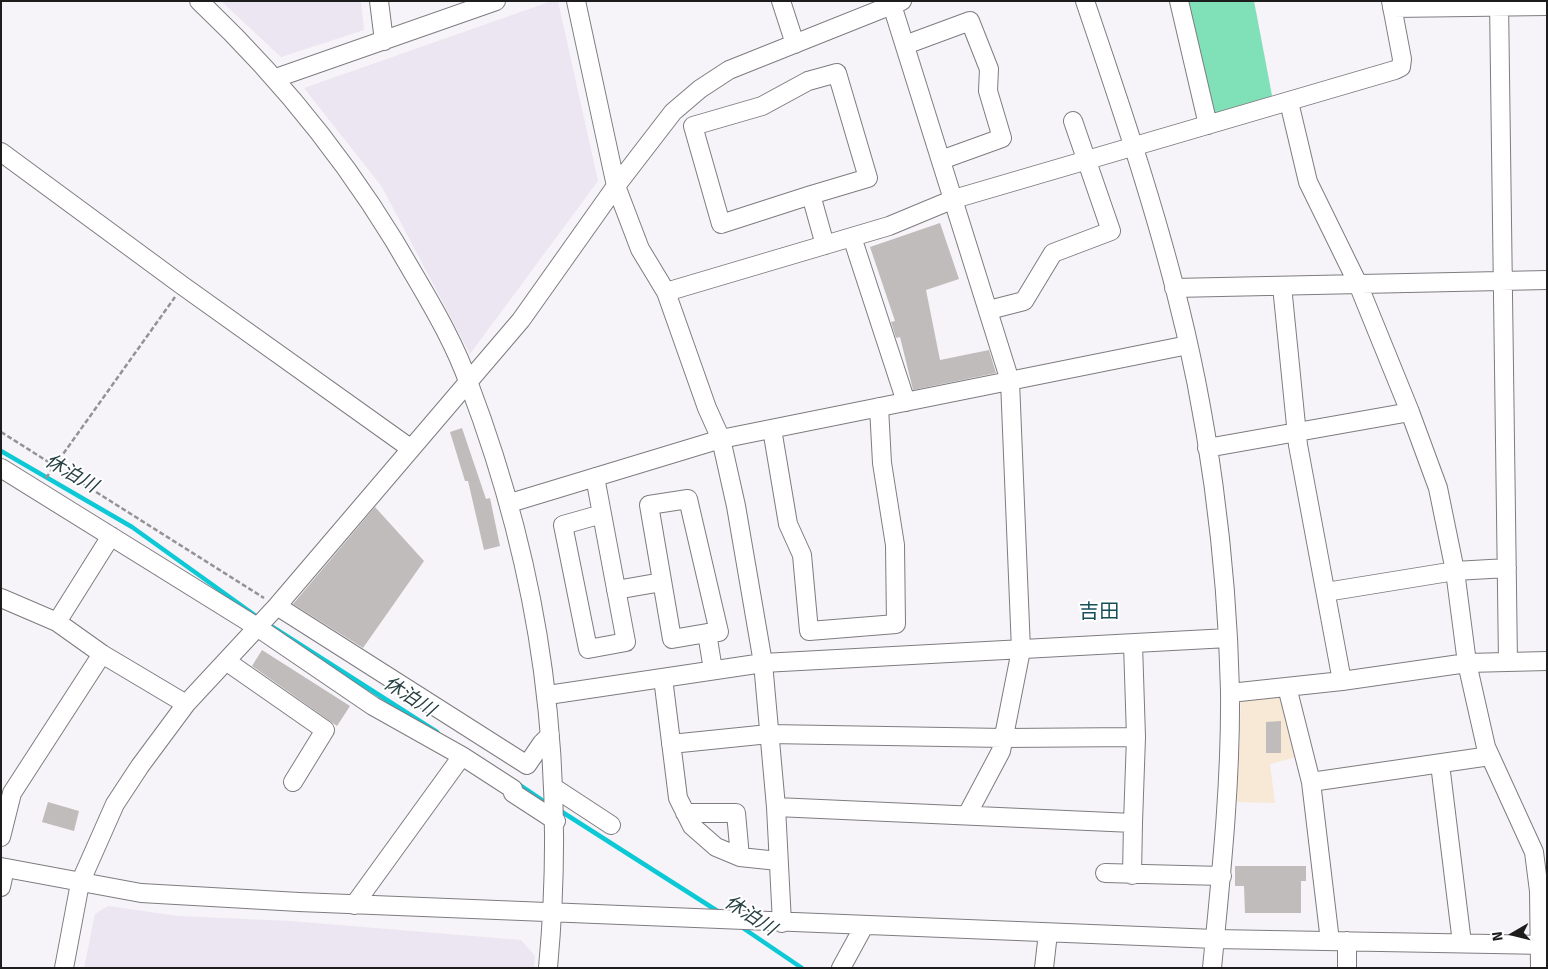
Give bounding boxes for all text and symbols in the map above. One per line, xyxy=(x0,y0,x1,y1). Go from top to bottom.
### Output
water label: 休泊川 xyxy=(41,450,101,498)
district label: 吉田 xyxy=(1079,600,1119,624)
water label: 休泊川 xyxy=(379,672,439,722)
water label: 休泊川 xyxy=(720,891,780,941)
north arrow xyxy=(1488,909,1538,959)
text: N xyxy=(1489,930,1507,942)

